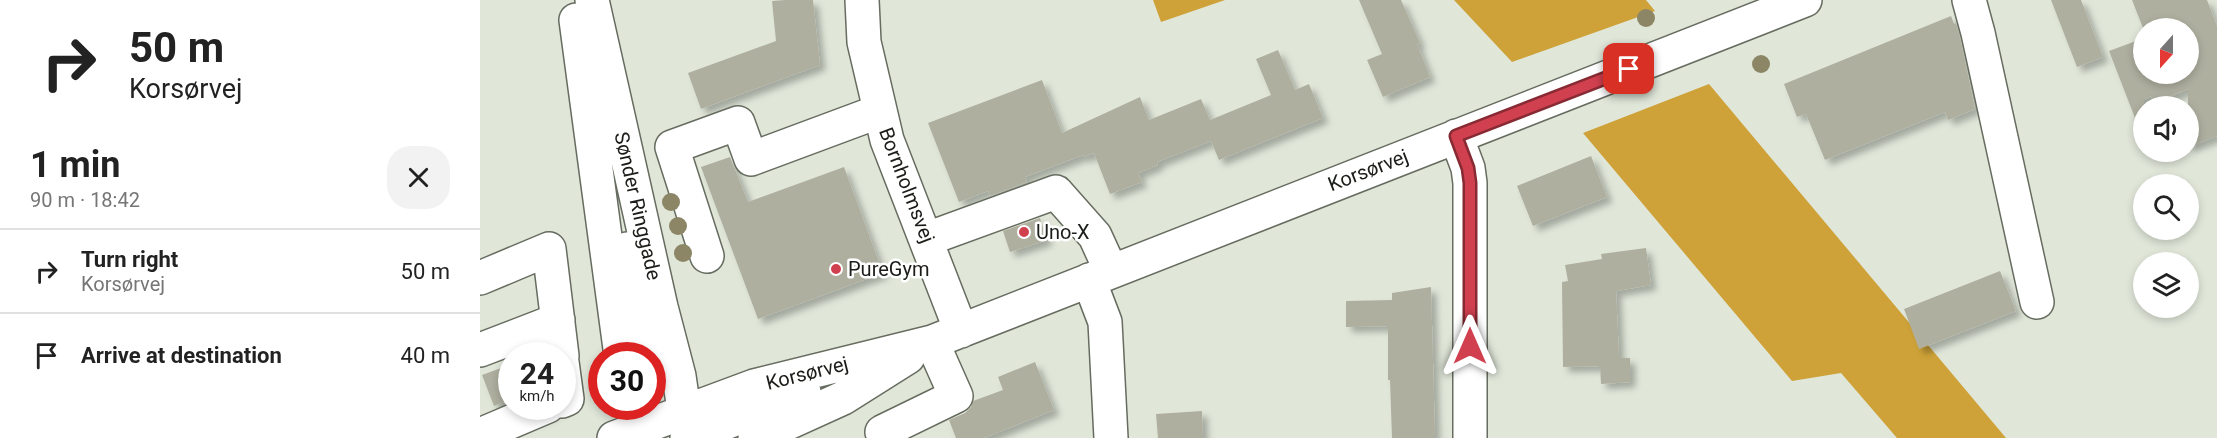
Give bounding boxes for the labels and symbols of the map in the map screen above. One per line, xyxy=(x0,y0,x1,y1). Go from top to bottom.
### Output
north arrow xyxy=(2133,18,2199,84)
pin xyxy=(1603,43,1654,94)
street label: Bornholmsvej xyxy=(874,124,940,246)
street label: Sønder Ringgade xyxy=(609,130,667,282)
street label: Korsørvej xyxy=(1324,144,1412,196)
place label: Uno-X xyxy=(1036,220,1090,244)
marker: Uno-X xyxy=(1017,225,1031,239)
place label: PureGym xyxy=(848,257,929,281)
marker: PureGym xyxy=(829,262,843,276)
position arrow xyxy=(1438,314,1502,378)
speed limit sign: 30 xyxy=(588,342,666,420)
street label: Korsørvej xyxy=(763,351,851,395)

